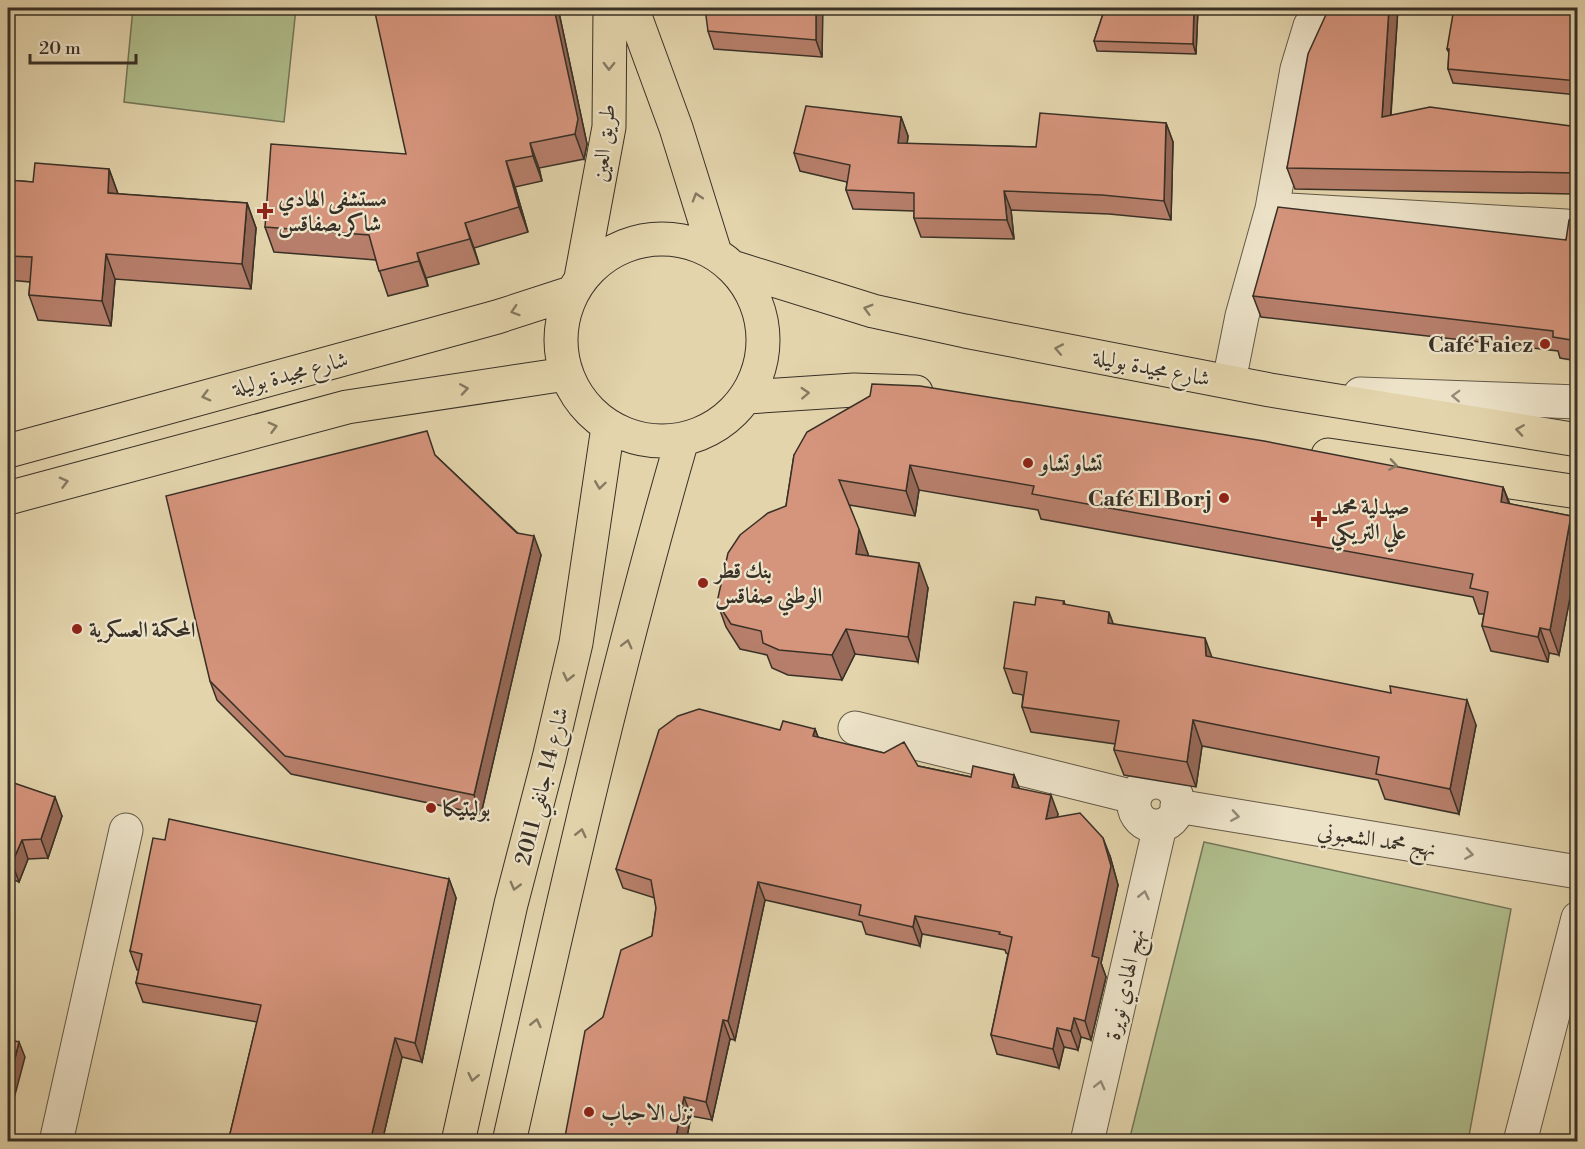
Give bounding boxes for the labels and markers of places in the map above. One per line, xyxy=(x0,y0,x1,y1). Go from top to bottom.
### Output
place label: مستشفى الهادي شاكر بصفاقس xyxy=(278,186,387,238)
marker: مستشفى الهادي شاكر بصفاقس xyxy=(256,202,274,220)
place label: Café Faiez xyxy=(1428,332,1533,359)
marker: Café Faiez xyxy=(1538,337,1552,351)
place label: تشاو تشاو xyxy=(1038,451,1103,478)
marker: تشاو تشاو xyxy=(1021,456,1035,470)
place label: Café El Borj xyxy=(1088,486,1212,513)
marker: Café El Borj xyxy=(1217,491,1231,505)
place label: صيدلية محمد علي التريكي xyxy=(1331,494,1410,553)
marker: صيدلية محمد علي التريكي xyxy=(1312,512,1326,526)
place label: بنك قطر الوطني صفاقس xyxy=(713,558,822,616)
marker: بنك قطر الوطني صفاقس xyxy=(696,576,710,590)
place label: المحكمة العسكرية xyxy=(89,617,196,644)
marker: المحكمة العسكرية xyxy=(70,622,84,636)
place label: بوليتيكا xyxy=(443,796,490,823)
marker: بوليتيكا xyxy=(424,801,438,815)
place label: نزل الاحباب xyxy=(601,1100,694,1127)
marker: نزل الاحباب xyxy=(582,1105,596,1119)

